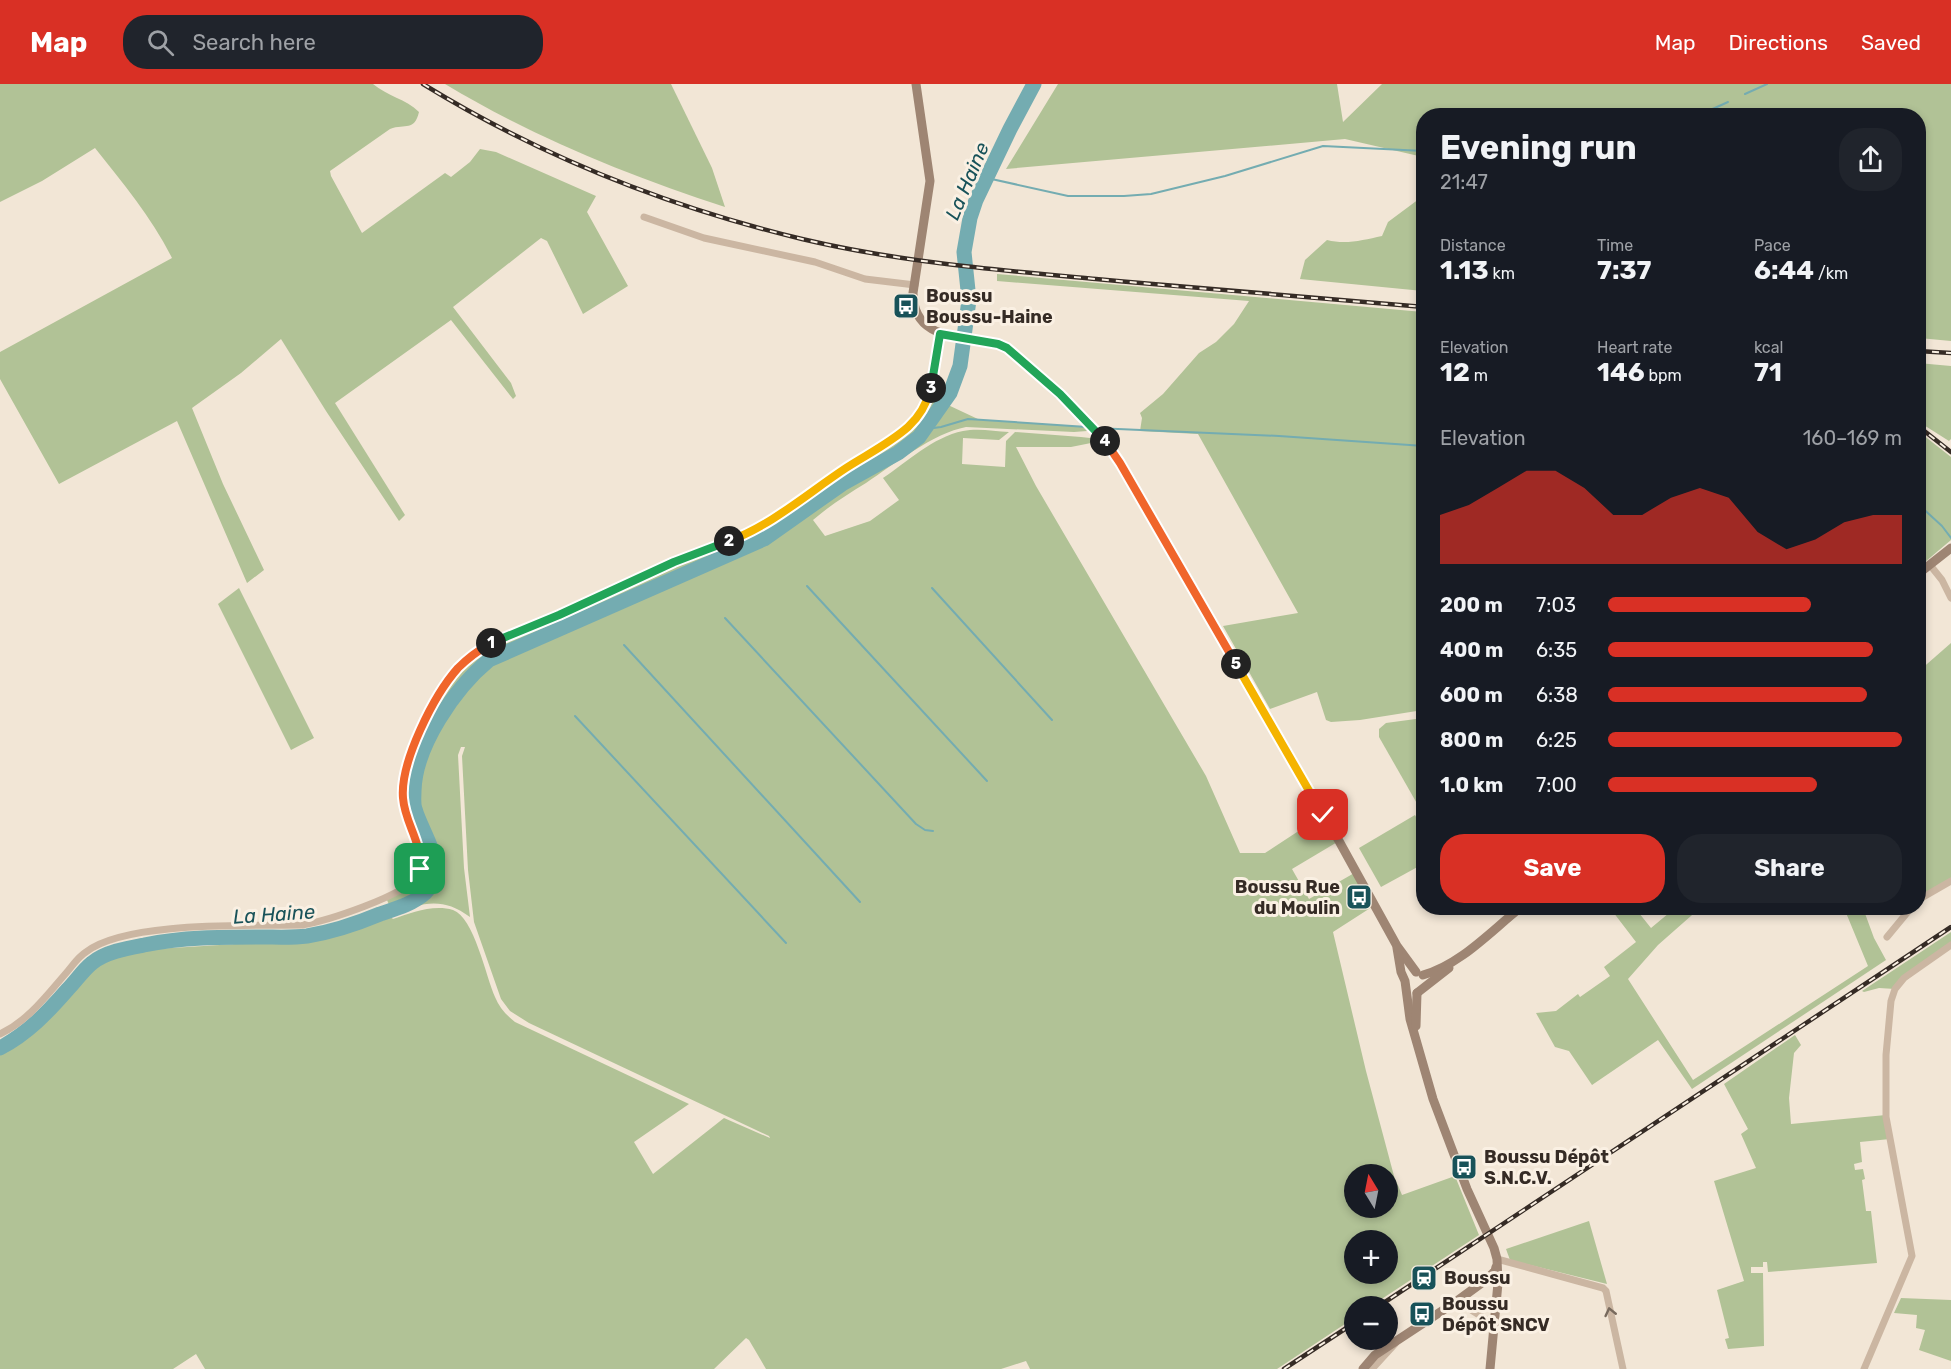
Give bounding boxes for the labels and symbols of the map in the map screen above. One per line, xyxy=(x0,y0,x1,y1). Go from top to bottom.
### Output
water label: La Haine xyxy=(940,139,994,223)
place label: Boussu Boussu-Haine xyxy=(926,285,1053,328)
bus stop icon: Boussu Boussu-Haine xyxy=(891,291,921,321)
pin: 3 xyxy=(916,373,946,403)
pin: 4 xyxy=(1090,426,1120,456)
pin: 2 xyxy=(714,526,744,556)
pin: 1 xyxy=(476,628,506,658)
pin: 5 xyxy=(1221,649,1251,679)
pin xyxy=(1297,789,1348,840)
pin xyxy=(394,843,445,894)
place label: Boussu Rue du Moulin xyxy=(1235,876,1340,919)
bus stop icon: Boussu Rue du Moulin xyxy=(1344,882,1374,912)
water label: La Haine xyxy=(232,899,316,929)
place label: Boussu Dépôt S.N.C.V. xyxy=(1484,1146,1609,1189)
bus stop icon: Boussu Dépôt S.N.C.V. xyxy=(1449,1152,1479,1182)
north arrow xyxy=(1344,1164,1398,1218)
station icon: Boussu xyxy=(1409,1263,1439,1293)
place label: Boussu xyxy=(1444,1267,1511,1289)
place label: Boussu Dépôt SNCV xyxy=(1442,1293,1550,1336)
bus stop icon: Boussu Dépôt SNCV xyxy=(1407,1299,1437,1329)
one-way arrow xyxy=(1605,1307,1618,1317)

